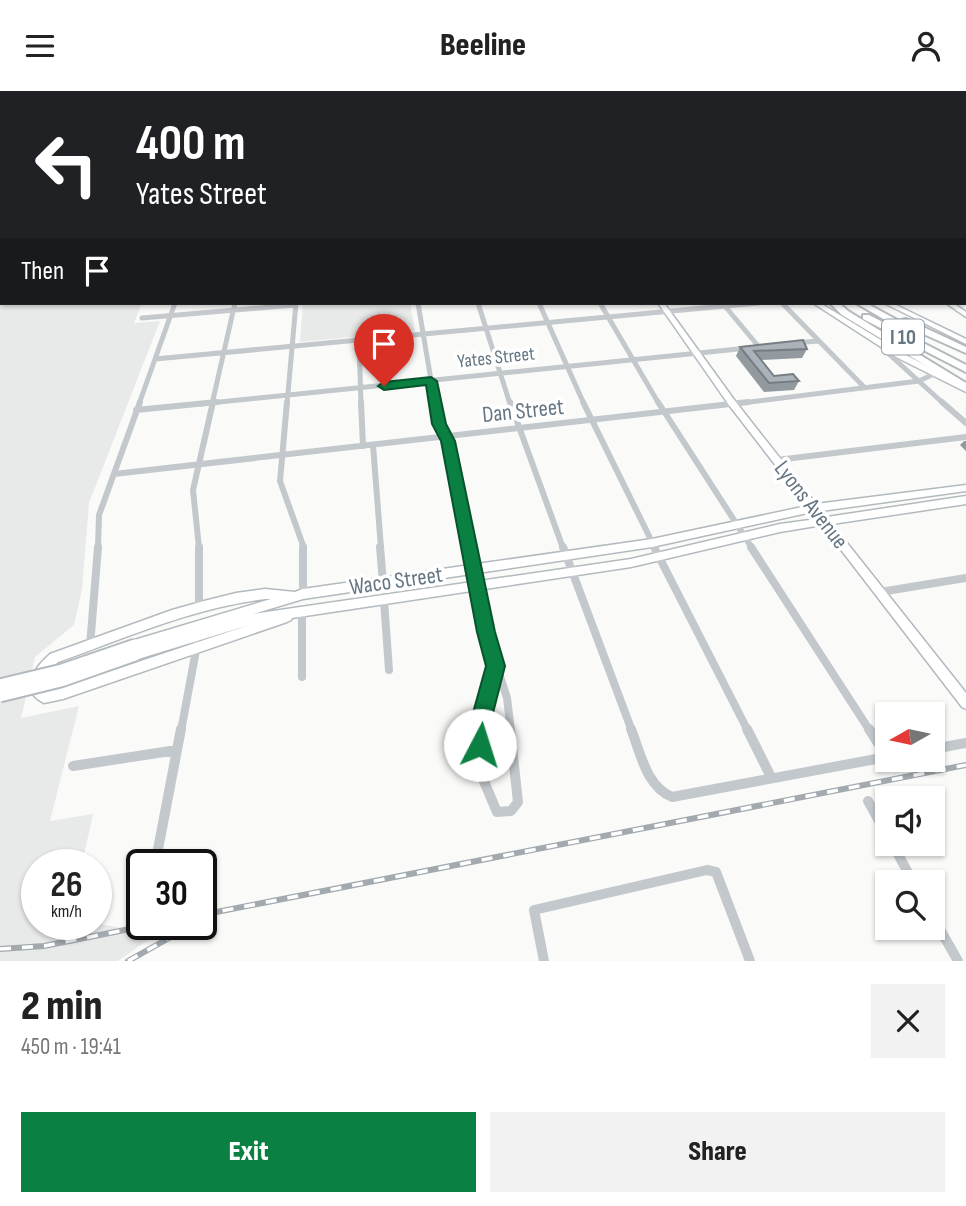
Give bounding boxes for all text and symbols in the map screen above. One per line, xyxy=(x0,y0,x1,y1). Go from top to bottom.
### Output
text: Beeline xyxy=(440,26,526,65)
icon: menu xyxy=(21,27,59,65)
icon: person xyxy=(907,27,945,65)
text: 400 m xyxy=(136,115,246,174)
icon: left xyxy=(21,119,112,210)
text: Yates Street xyxy=(136,175,267,214)
icon: arrive xyxy=(78,252,116,290)
text: Then xyxy=(21,256,64,287)
pin xyxy=(354,314,414,386)
road number: I 10 xyxy=(882,320,924,355)
icon: arrive xyxy=(365,325,403,363)
street label: Yates Street xyxy=(456,342,536,373)
street label: Dan Street xyxy=(481,393,565,429)
street label: Lyons Avenue xyxy=(768,455,854,555)
street label: Waco Street xyxy=(347,561,445,601)
north arrow xyxy=(875,702,945,772)
map controls xyxy=(875,702,945,940)
position arrow xyxy=(443,708,517,782)
button: sound xyxy=(875,786,945,856)
speed limit sign: 30 xyxy=(126,849,217,940)
text: 26 xyxy=(51,864,82,907)
button: search xyxy=(875,870,945,940)
text: km/h xyxy=(51,901,82,922)
text: 2 min xyxy=(21,981,102,1032)
button: close xyxy=(871,984,945,1058)
text: 450 m · 19:41 xyxy=(21,1033,121,1061)
button: Exit xyxy=(21,1112,476,1192)
button: Share xyxy=(490,1112,945,1192)

